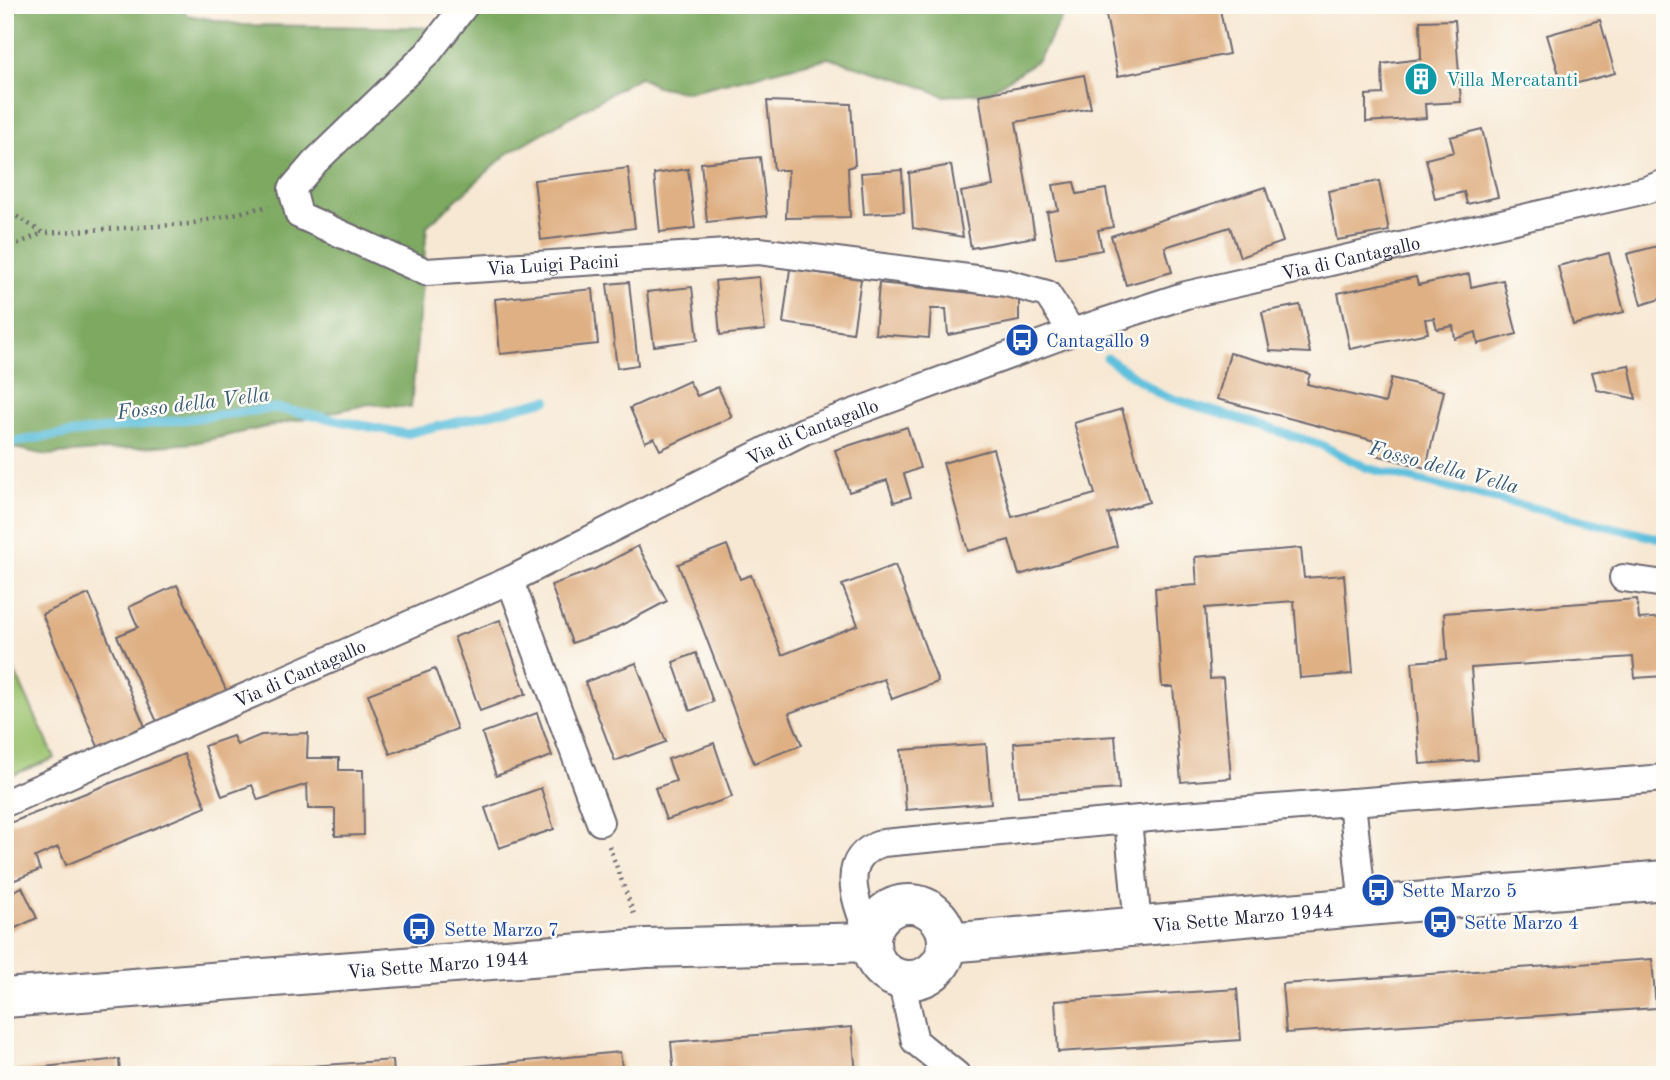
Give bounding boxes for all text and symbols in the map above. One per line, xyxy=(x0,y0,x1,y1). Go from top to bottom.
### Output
building icon: Villa Mercatanti xyxy=(1402,60,1440,98)
place label: Villa Mercatanti xyxy=(1446,72,1578,91)
street label: Via di Cantagallo xyxy=(1280,235,1422,285)
street label: Via Luigi Pacini xyxy=(486,253,620,280)
bus stop icon: Cantagallo 9 xyxy=(1003,321,1041,359)
place label: Cantagallo 9 xyxy=(1046,333,1150,352)
water label: Fosso della Vella xyxy=(114,385,271,424)
street label: Via di Cantagallo xyxy=(744,397,882,470)
water label: Fosso della Vella xyxy=(1365,438,1521,499)
street label: Via di Cantagallo xyxy=(232,638,369,713)
bus stop icon: Sette Marzo 5 xyxy=(1359,871,1397,909)
place label: Sette Marzo 5 xyxy=(1402,883,1517,902)
street label: Via Sette Marzo 1944 xyxy=(1152,902,1335,937)
bus stop icon: Sette Marzo 4 xyxy=(1421,903,1459,941)
bus stop icon: Sette Marzo 7 xyxy=(400,910,438,948)
place label: Sette Marzo 4 xyxy=(1464,915,1579,934)
place label: Sette Marzo 7 xyxy=(444,922,559,941)
street label: Via Sette Marzo 1944 xyxy=(346,950,529,983)

